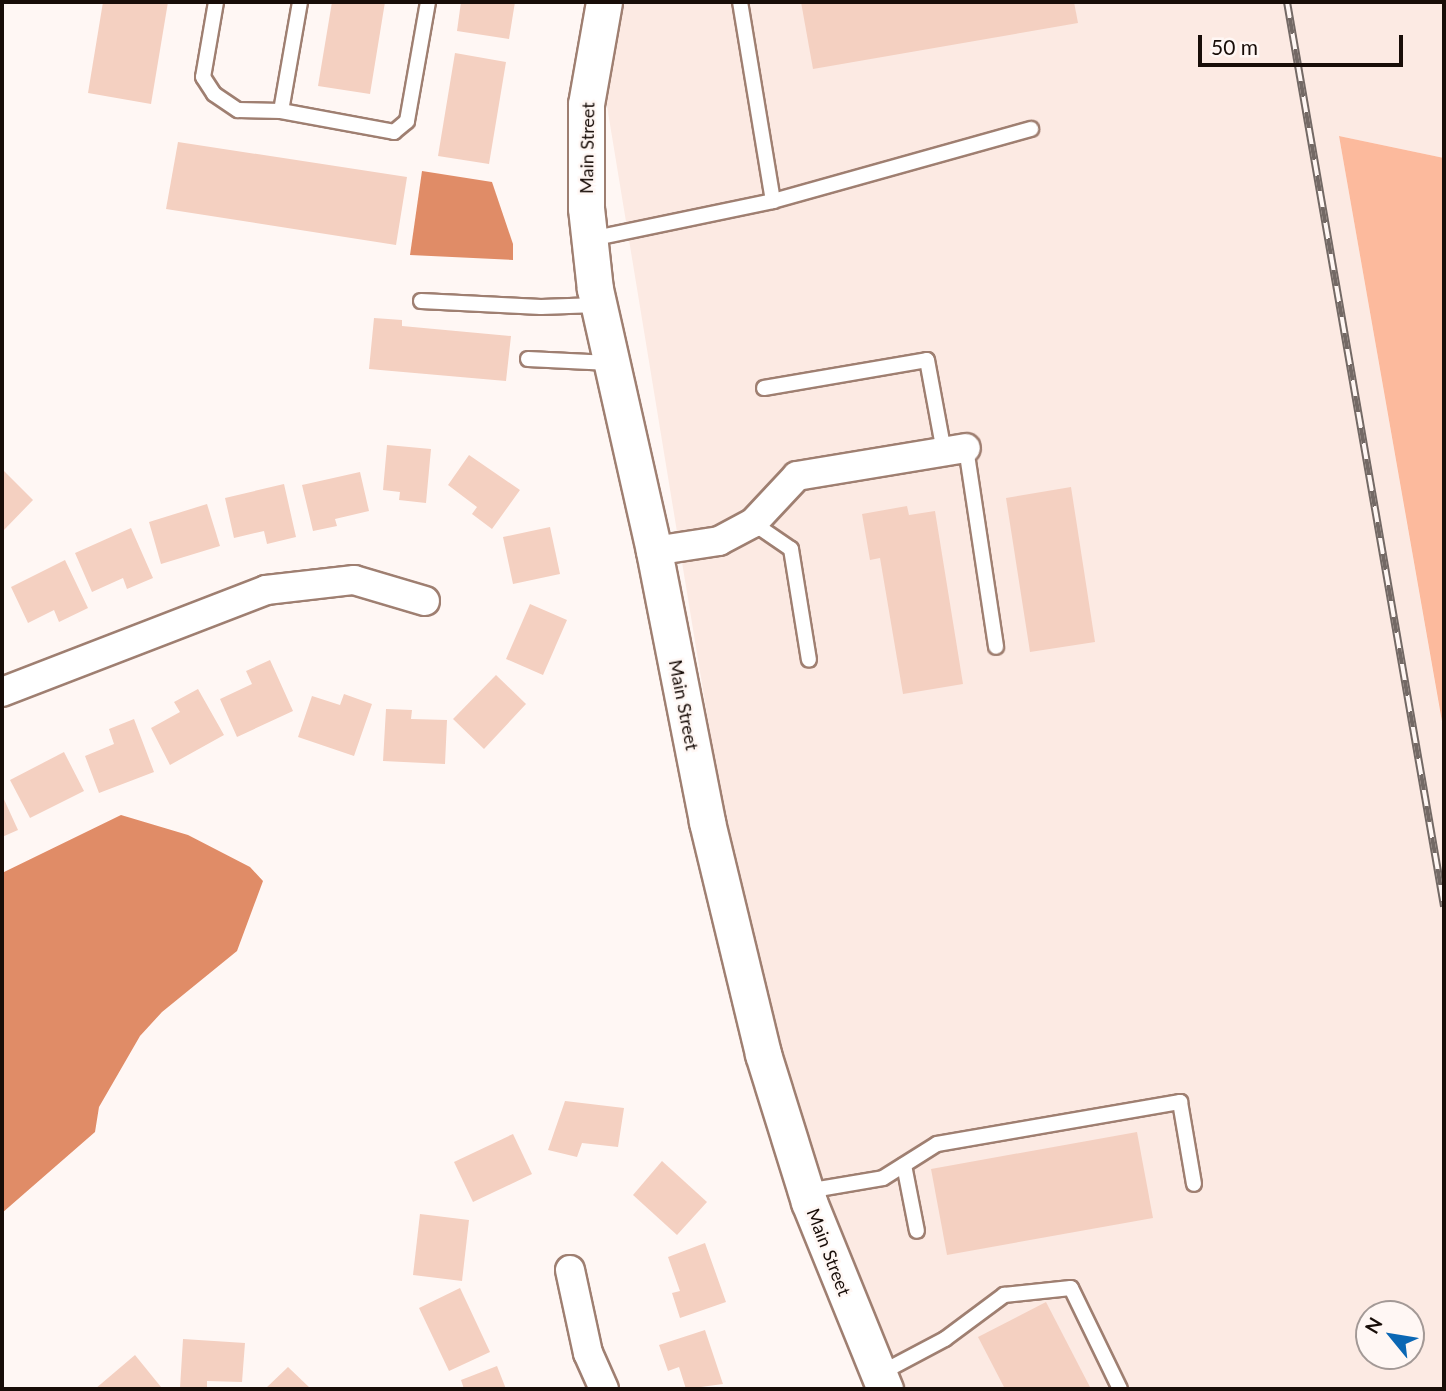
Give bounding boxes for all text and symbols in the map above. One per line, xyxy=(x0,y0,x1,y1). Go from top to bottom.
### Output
scale bar xyxy=(1201,21,1406,65)
text: 50 m xyxy=(1211,34,1258,59)
street label: Main Street xyxy=(575,102,599,194)
street label: Main Street xyxy=(665,658,703,752)
street label: Main Street xyxy=(802,1205,856,1299)
north arrow xyxy=(1355,1300,1425,1370)
text: N xyxy=(1359,1313,1387,1337)

